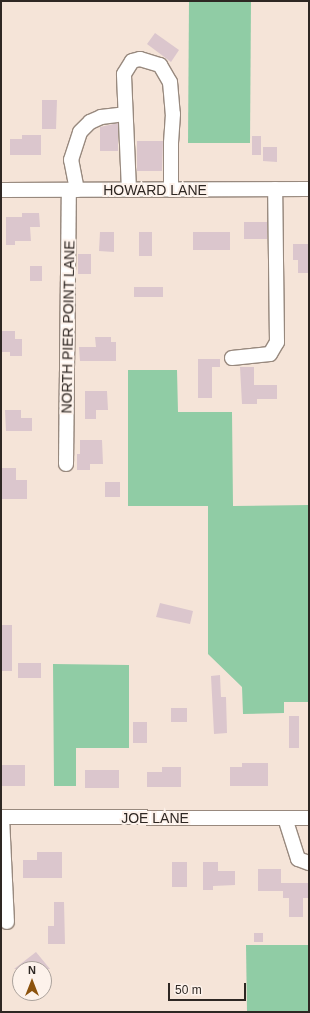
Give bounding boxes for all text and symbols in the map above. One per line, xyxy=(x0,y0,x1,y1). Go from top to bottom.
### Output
street label: HOWARD LANE xyxy=(103,182,207,198)
street label: NORTH PIER POINT LANE xyxy=(58,240,78,414)
street label: JOE LANE xyxy=(121,810,189,826)
north arrow xyxy=(12,961,52,1001)
text: N xyxy=(28,964,36,976)
scale bar xyxy=(170,975,248,1001)
text: 50 m xyxy=(175,983,202,997)

